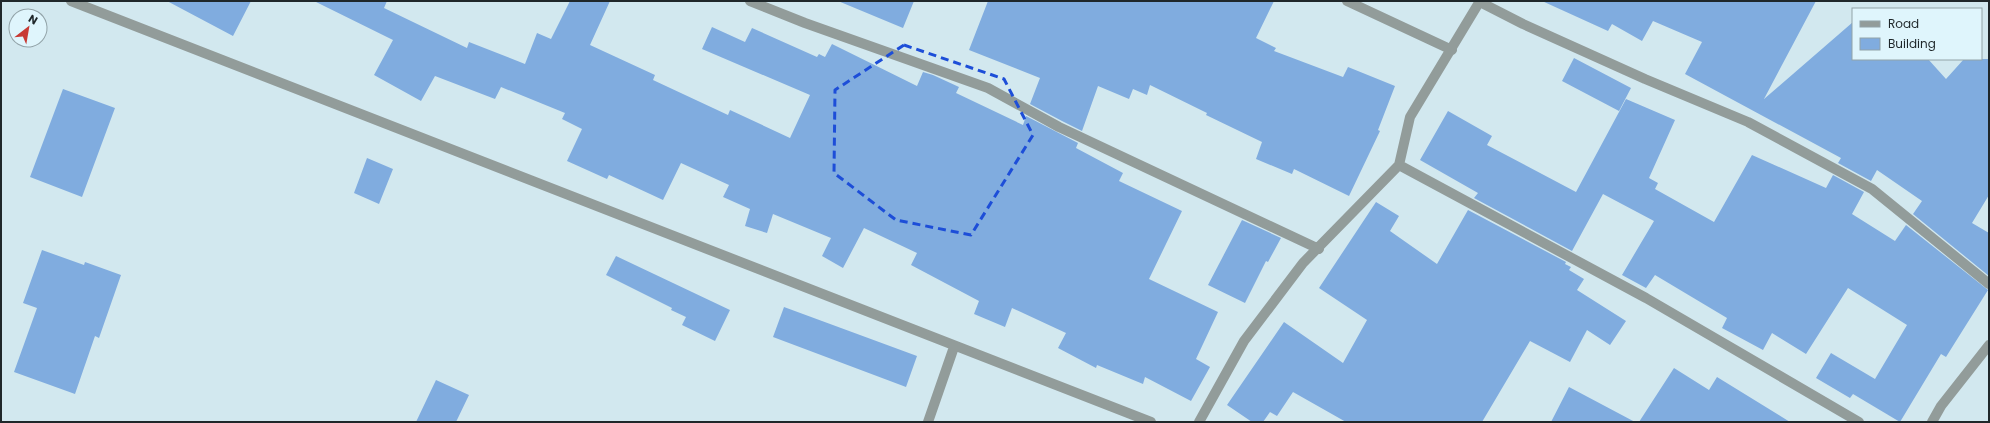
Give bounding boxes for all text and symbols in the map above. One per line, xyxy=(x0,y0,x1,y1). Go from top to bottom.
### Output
north arrow xyxy=(8,8,48,48)
legend xyxy=(1852,8,1982,60)
text: N xyxy=(25,10,41,28)
text: Road xyxy=(1888,15,1919,32)
text: Building xyxy=(1888,35,1936,52)

